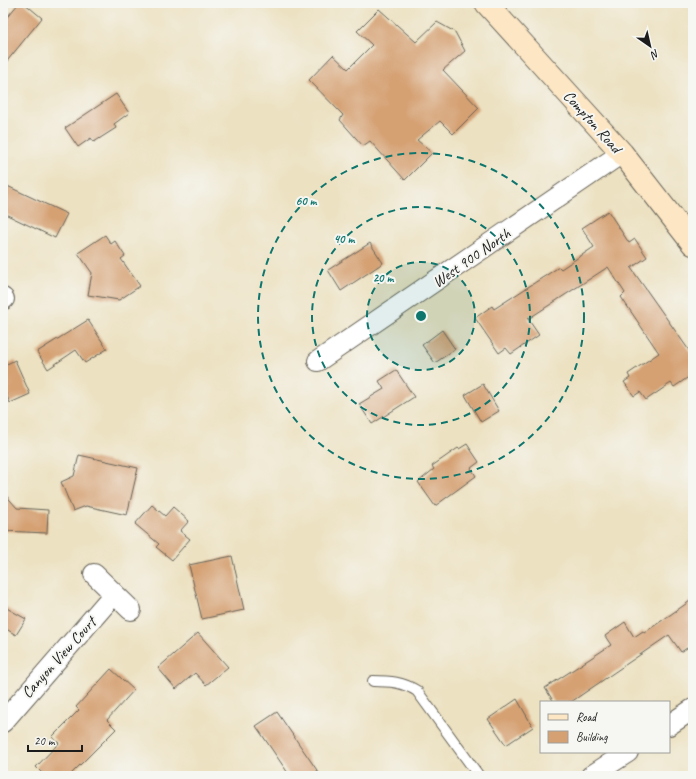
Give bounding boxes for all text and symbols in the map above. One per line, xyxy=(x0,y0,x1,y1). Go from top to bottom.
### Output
north arrow xyxy=(630,26,670,66)
text: N xyxy=(647,47,662,63)
street label: Compton Road xyxy=(559,86,627,159)
text: 60 m xyxy=(296,193,318,209)
street label: West 900 North xyxy=(429,223,515,292)
text: 40 m xyxy=(334,231,355,247)
text: 20 m xyxy=(373,270,394,286)
centre of rings xyxy=(414,309,428,323)
street label: Canyon View Court xyxy=(17,611,102,702)
legend xyxy=(540,701,670,753)
text: Road xyxy=(576,709,598,725)
scale bar xyxy=(28,727,82,753)
text: Building xyxy=(576,729,608,745)
text: 20 m xyxy=(34,733,56,749)

